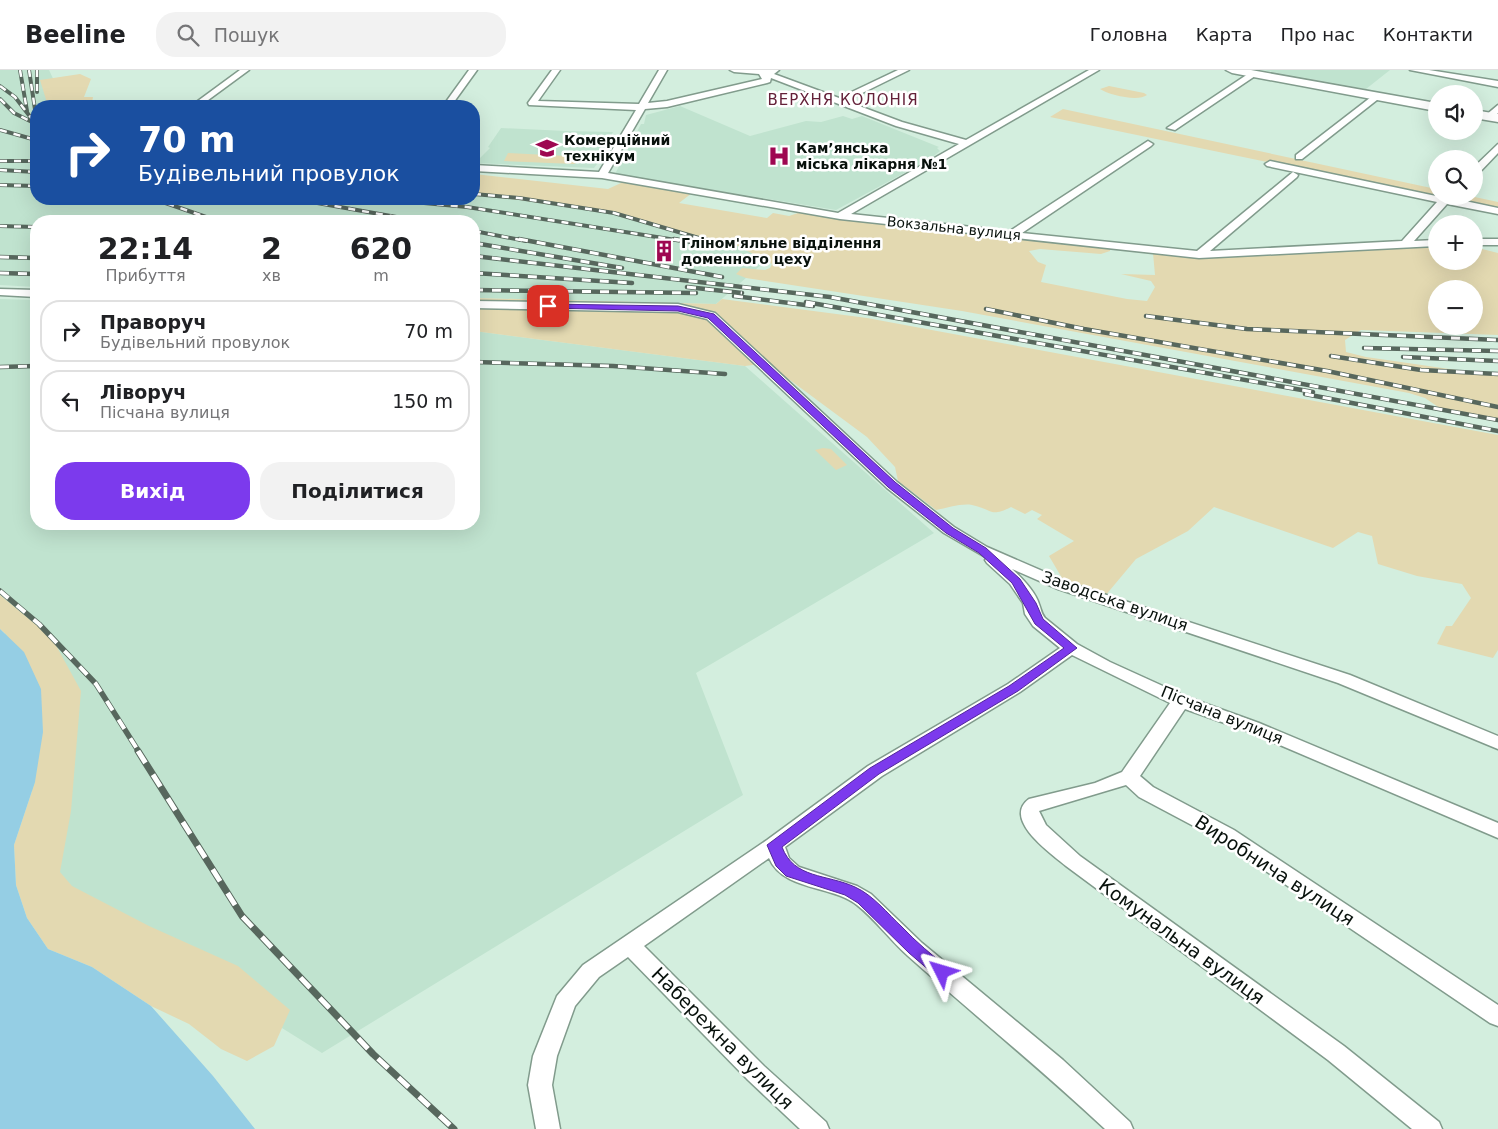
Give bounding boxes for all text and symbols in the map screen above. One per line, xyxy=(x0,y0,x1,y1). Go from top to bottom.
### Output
search box xyxy=(156,12,506,57)
text: Beeline xyxy=(25,21,126,49)
icon: search xyxy=(174,21,202,49)
text: Пошук xyxy=(214,24,280,46)
text: Головна xyxy=(1090,24,1168,45)
text: Карта xyxy=(1196,24,1252,45)
text: Про нас xyxy=(1280,24,1355,45)
text: Контакти xyxy=(1383,24,1473,45)
map controls xyxy=(1428,85,1483,335)
button: sound xyxy=(1428,85,1483,140)
district label: ВЕРХНЯ КОЛОНІЯ xyxy=(767,91,919,109)
icon: right xyxy=(55,120,120,185)
text: 70 m xyxy=(138,120,235,160)
place label: Комерційний технікум xyxy=(564,132,670,164)
school or university icon: Комерційний технікум xyxy=(534,135,560,161)
place label: Кам’янська міська лікарня №1 xyxy=(796,140,947,172)
hospital icon: Кам’янська міська лікарня №1 xyxy=(766,143,792,169)
button: search xyxy=(1428,150,1483,205)
text: Будівельний провулок xyxy=(138,161,400,186)
street label: Вокзальна вулиця xyxy=(886,213,1022,243)
button: + xyxy=(1428,215,1483,270)
text: 22:14 xyxy=(98,231,193,266)
text: 2 xyxy=(261,231,282,266)
text: 620 xyxy=(350,231,412,266)
place label: Гліном'яльне відділення доменного цеху xyxy=(681,235,881,267)
building icon: Гліном'яльне відділення доменного цеху xyxy=(651,238,677,264)
text: Прибуття xyxy=(105,266,186,285)
text: хв xyxy=(262,266,281,285)
text: m xyxy=(373,266,389,285)
button: − xyxy=(1428,280,1483,335)
pin xyxy=(527,285,569,327)
icon: arrive xyxy=(534,292,562,320)
text: Праворуч xyxy=(100,311,206,333)
icon: right xyxy=(57,317,85,345)
text: 70 m xyxy=(404,320,453,342)
text: Будівельний провулок xyxy=(100,333,290,352)
text: Ліворуч xyxy=(100,381,186,403)
icon: left xyxy=(57,387,85,415)
text: 150 m xyxy=(392,390,453,412)
text: Пісчана вулиця xyxy=(100,403,230,422)
button: Вихід xyxy=(55,462,250,520)
button: Поділитися xyxy=(260,462,455,520)
street label: Заводська вулиця xyxy=(1039,567,1191,635)
street label: Пісчана вулиця xyxy=(1158,682,1286,748)
street label: Виробнича вулиця xyxy=(1191,810,1359,930)
street label: Комунальна вулиця xyxy=(1095,873,1269,1009)
position arrow xyxy=(915,945,967,997)
street label: Набережна вулиця xyxy=(647,962,799,1114)

